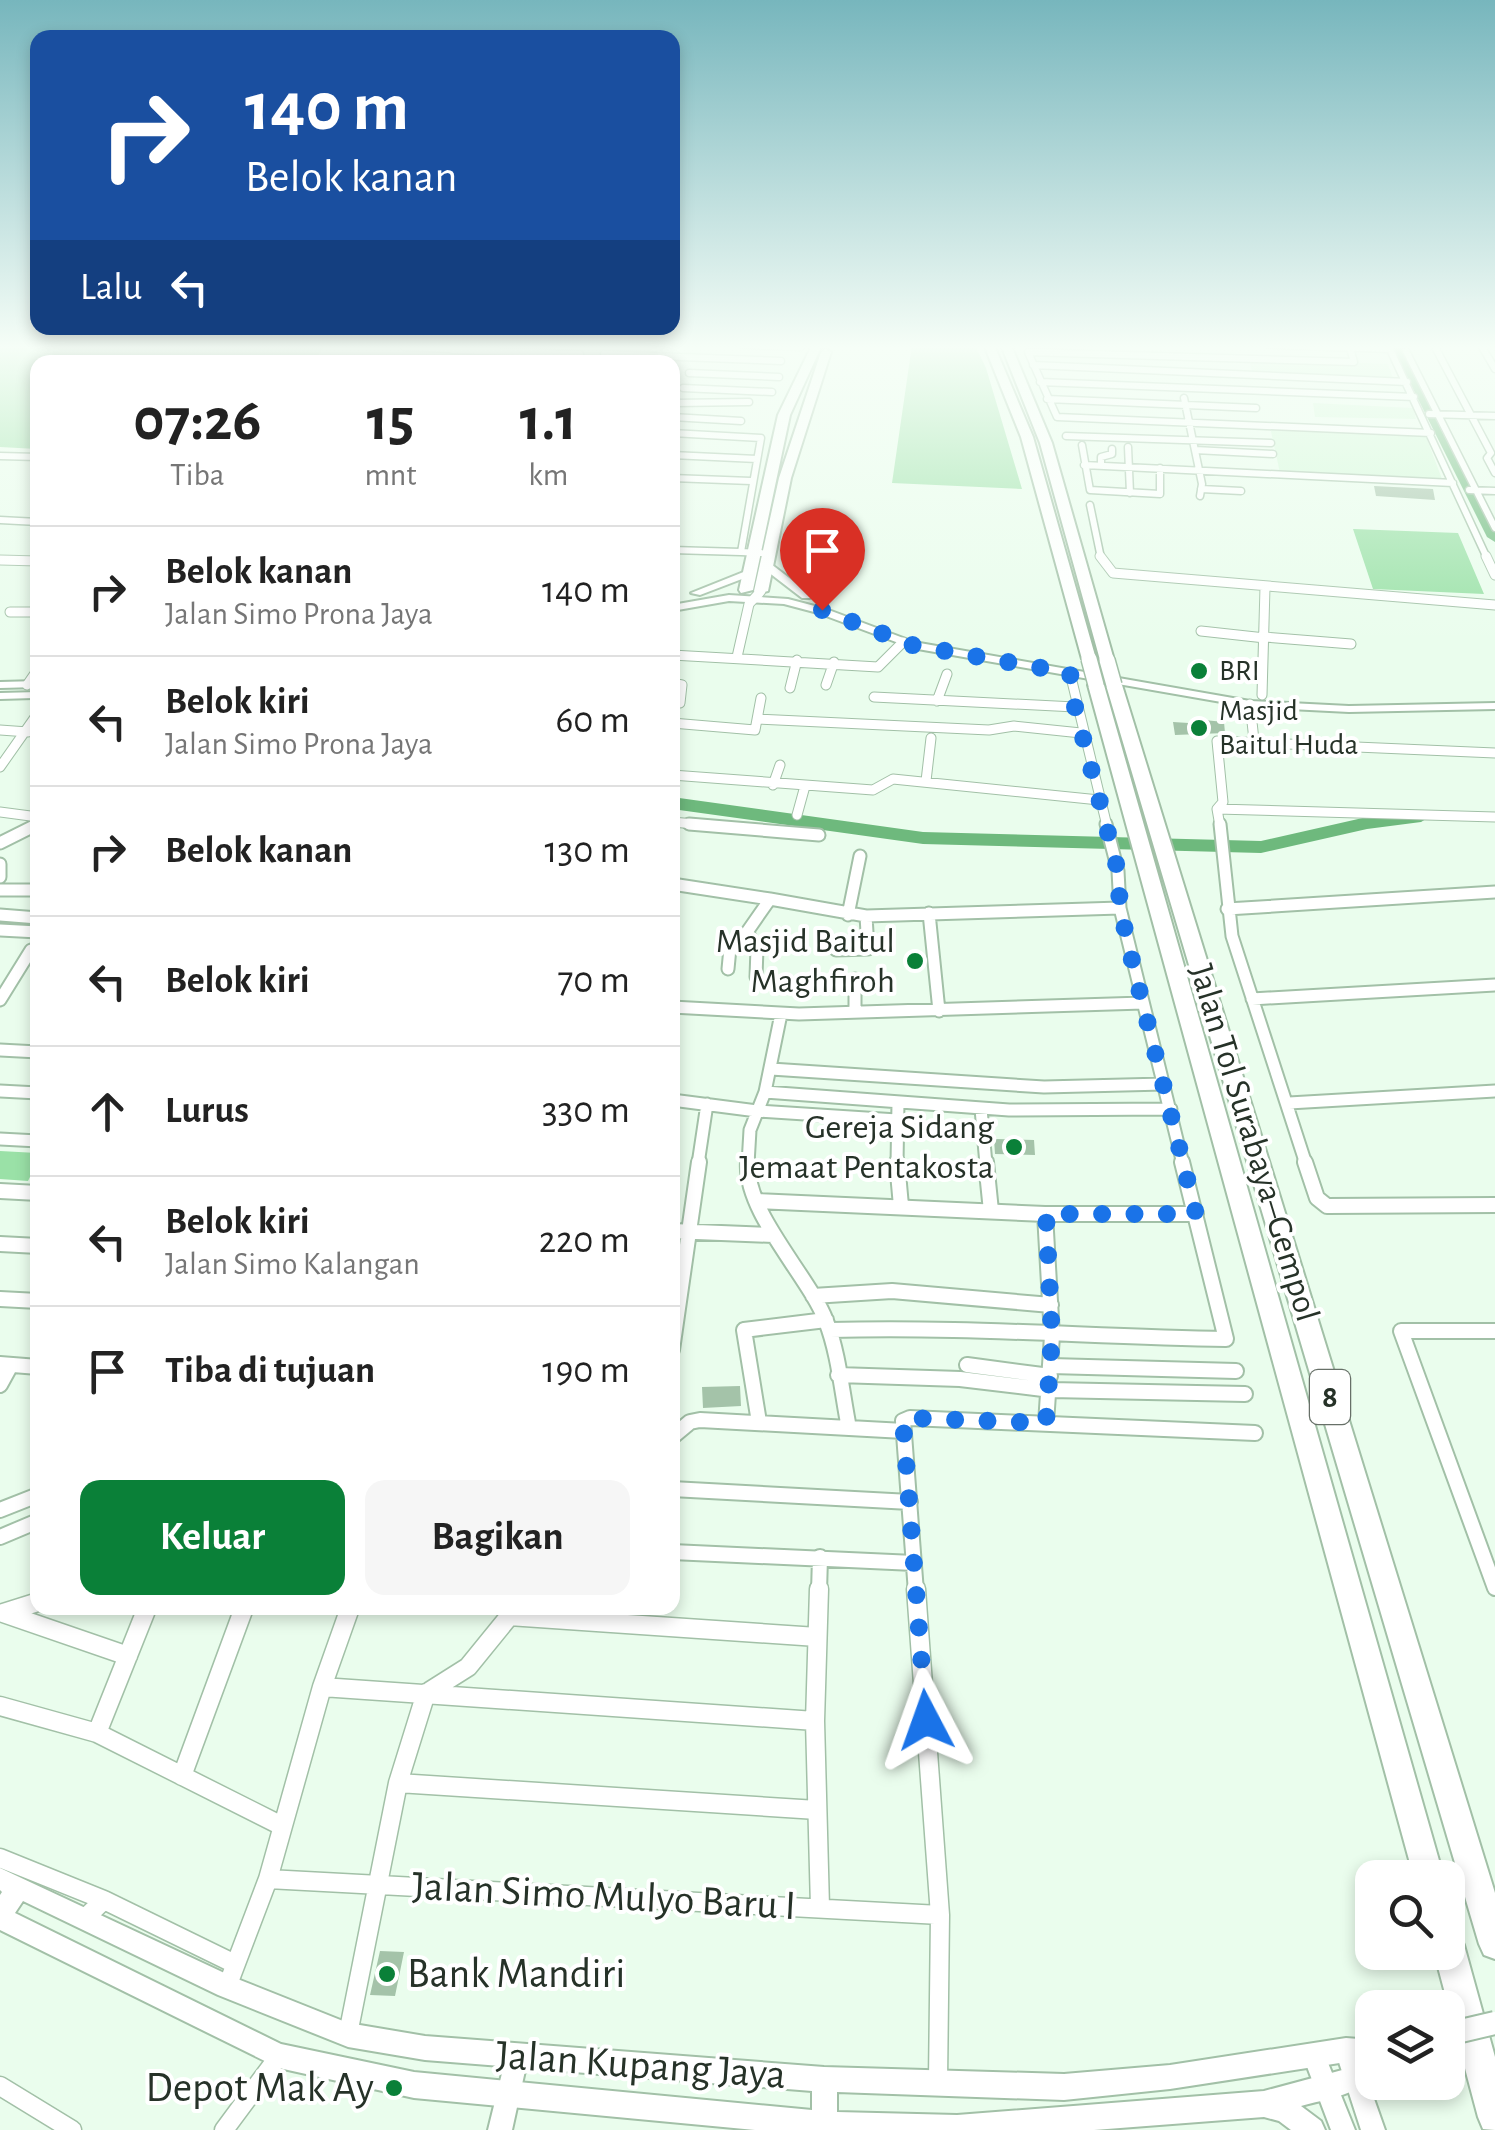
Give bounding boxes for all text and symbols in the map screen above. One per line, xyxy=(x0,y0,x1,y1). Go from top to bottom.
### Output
icon: right xyxy=(80,70,210,200)
text: 140 m xyxy=(245,73,409,143)
text: Belok kanan xyxy=(245,155,457,200)
icon: left xyxy=(162,260,217,315)
text: Lalu xyxy=(80,269,142,307)
text: 07:26 xyxy=(133,391,261,451)
text: 15 xyxy=(367,391,414,451)
text: 1.1 xyxy=(520,391,577,451)
text: Tiba xyxy=(170,459,225,491)
text: mnt xyxy=(365,459,417,491)
text: km xyxy=(528,459,568,491)
pin xyxy=(780,508,865,611)
icon: arrive xyxy=(795,523,850,578)
text: Belok kanan xyxy=(165,553,352,591)
icon: right xyxy=(80,564,135,619)
text: 140 m xyxy=(542,572,630,610)
text: Jalan Simo Prona Jaya xyxy=(165,598,433,630)
place label: BRI xyxy=(1219,656,1260,686)
marker: BRI xyxy=(1188,660,1210,682)
text: Belok kiri xyxy=(165,683,310,721)
icon: left xyxy=(80,694,135,749)
place label: Masjid Baitul Huda xyxy=(1219,696,1358,760)
text: 60 m xyxy=(555,702,630,740)
marker: Masjid Baitul Huda xyxy=(1188,717,1210,739)
text: Jalan Simo Prona Jaya xyxy=(165,728,433,760)
icon: right xyxy=(80,824,135,879)
text: Belok kanan xyxy=(165,832,352,870)
text: 130 m xyxy=(545,832,630,870)
place label: Masjid Baitul Maghfiroh xyxy=(716,924,895,999)
marker: Masjid Baitul Maghfiroh xyxy=(904,950,926,972)
icon: left xyxy=(80,954,135,1009)
street label: Jalan Tol Surabaya–Gempol xyxy=(1183,960,1325,1326)
text: Belok kiri xyxy=(165,962,310,1000)
text: 70 m xyxy=(557,962,630,1000)
icon: ahead xyxy=(80,1084,135,1139)
text: Lurus xyxy=(165,1092,249,1130)
text: 330 m xyxy=(542,1092,630,1130)
place label: Gereja Sidang Jemaat Pentakosta xyxy=(739,1110,994,1185)
marker: Gereja Sidang Jemaat Pentakosta xyxy=(1003,1136,1025,1158)
text: Belok kiri xyxy=(165,1203,310,1241)
icon: left xyxy=(80,1214,135,1269)
text: 220 m xyxy=(539,1222,630,1260)
text: Jalan Simo Kalangan xyxy=(165,1248,420,1280)
icon: arrive xyxy=(80,1344,135,1399)
text: Tiba di tujuan xyxy=(165,1352,375,1390)
text: 190 m xyxy=(542,1352,630,1390)
road number: 8 xyxy=(1310,1370,1350,1424)
button: Keluar xyxy=(80,1480,345,1595)
button: Bagikan xyxy=(365,1480,630,1595)
position arrow xyxy=(874,1668,978,1772)
map controls xyxy=(1355,1860,1465,2100)
button: search xyxy=(1355,1860,1465,1970)
street label: Jalan Simo Mulyo Baru I xyxy=(411,1865,797,1927)
place label: Bank Mandiri xyxy=(407,1953,625,1995)
marker: Bank Mandiri xyxy=(376,1963,398,1985)
button: layers xyxy=(1355,1990,1465,2100)
street label: Jalan Kupang Jaya xyxy=(495,2034,787,2096)
place label: Depot Mak Ay xyxy=(146,2067,374,2109)
marker: Depot Mak Ay xyxy=(383,2077,405,2099)

